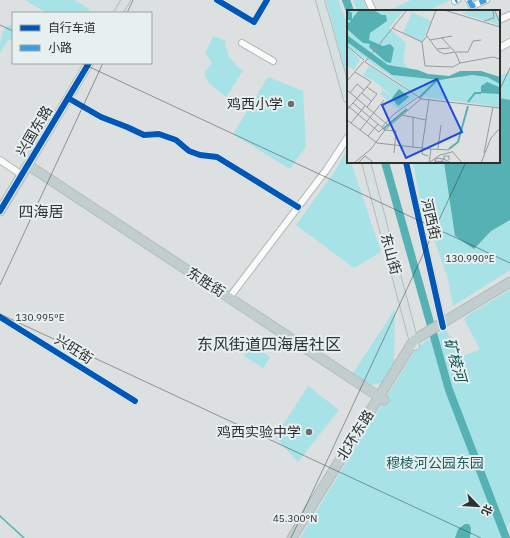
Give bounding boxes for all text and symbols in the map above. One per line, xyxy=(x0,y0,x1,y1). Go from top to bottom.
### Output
inset map xyxy=(347,10,500,163)
legend xyxy=(12,12,152,64)
text: 自行车道 xyxy=(48,20,96,35)
text: 小路 xyxy=(48,40,72,55)
place label: 鸡西小学 xyxy=(227,95,283,113)
marker: 鸡西小学 xyxy=(286,99,296,109)
street label: 兴国东路 xyxy=(12,102,56,160)
street label: 河西街 xyxy=(418,197,444,241)
district label: 四海居 xyxy=(18,202,64,221)
street label: 东山街 xyxy=(377,231,405,277)
text: 130.990°E xyxy=(445,252,495,265)
street label: 东胜街 xyxy=(183,263,229,301)
text: 130.995°E xyxy=(15,311,65,324)
street label: 兴旺街 xyxy=(51,330,97,368)
district label: 东风街道四海居社区 xyxy=(197,334,341,354)
water label: 矿棱河 xyxy=(440,336,472,387)
street label: 北环东路 xyxy=(333,406,377,464)
place label: 鸡西实验中学 xyxy=(217,423,301,441)
marker: 鸡西实验中学 xyxy=(304,427,314,437)
park label: 穆棱河公园东园 xyxy=(386,454,484,472)
north arrow xyxy=(458,486,498,526)
text: 北 xyxy=(478,502,496,518)
text: 45.300°N xyxy=(273,512,317,525)

